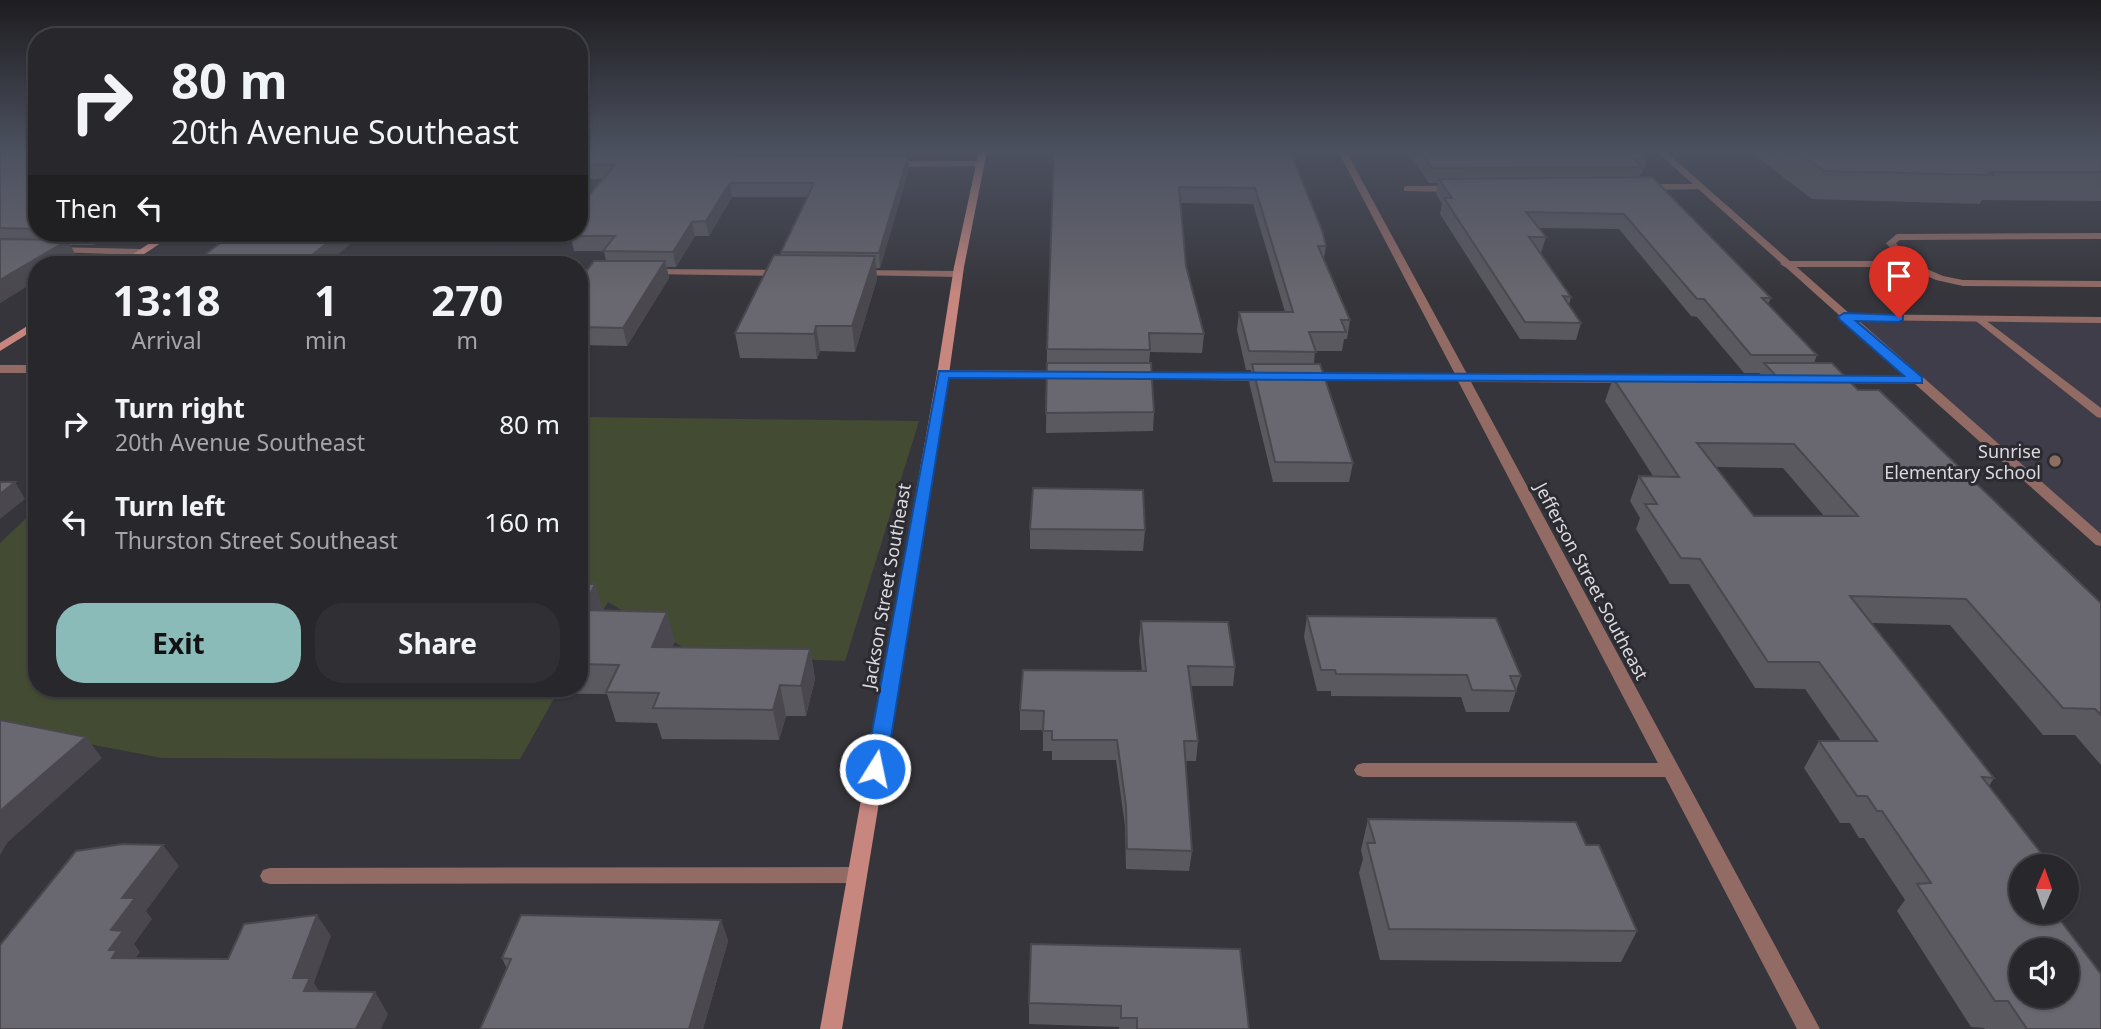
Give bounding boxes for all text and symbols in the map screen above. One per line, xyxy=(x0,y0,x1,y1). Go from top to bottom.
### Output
text: 80 m xyxy=(171,47,288,113)
icon: right xyxy=(56,56,147,147)
text: 20th Avenue Southeast xyxy=(171,110,519,153)
icon: left xyxy=(131,189,169,227)
text: Then xyxy=(56,190,117,226)
pin xyxy=(1869,246,1929,318)
icon: arrive xyxy=(1880,257,1918,295)
text: 13:18 xyxy=(113,271,220,328)
text: 1 xyxy=(314,271,338,328)
text: 270 xyxy=(431,271,503,328)
text: Arrival xyxy=(131,324,202,356)
text: min xyxy=(305,324,347,356)
text: m xyxy=(457,324,478,356)
text: Turn right xyxy=(115,390,245,426)
icon: right xyxy=(56,405,94,443)
text: 80 m xyxy=(499,406,560,442)
text: 20th Avenue Southeast xyxy=(115,426,365,458)
place label: Sunrise Elementary School xyxy=(1884,439,2041,484)
marker: Sunrise Elementary School xyxy=(2047,453,2063,469)
street label: Jefferson Street Southeast xyxy=(1529,476,1655,684)
street label: Jackson Street Southeast xyxy=(856,481,916,693)
text: Turn left xyxy=(115,488,226,524)
icon: left xyxy=(56,503,94,541)
text: 160 m xyxy=(484,504,560,540)
text: Thurston Street Southeast xyxy=(115,524,398,556)
button: Exit xyxy=(56,603,301,683)
button: Share xyxy=(315,603,560,683)
position arrow xyxy=(838,732,912,806)
north arrow xyxy=(2009,854,2079,924)
map controls xyxy=(2009,854,2079,1008)
button: sound xyxy=(2009,938,2079,1008)

